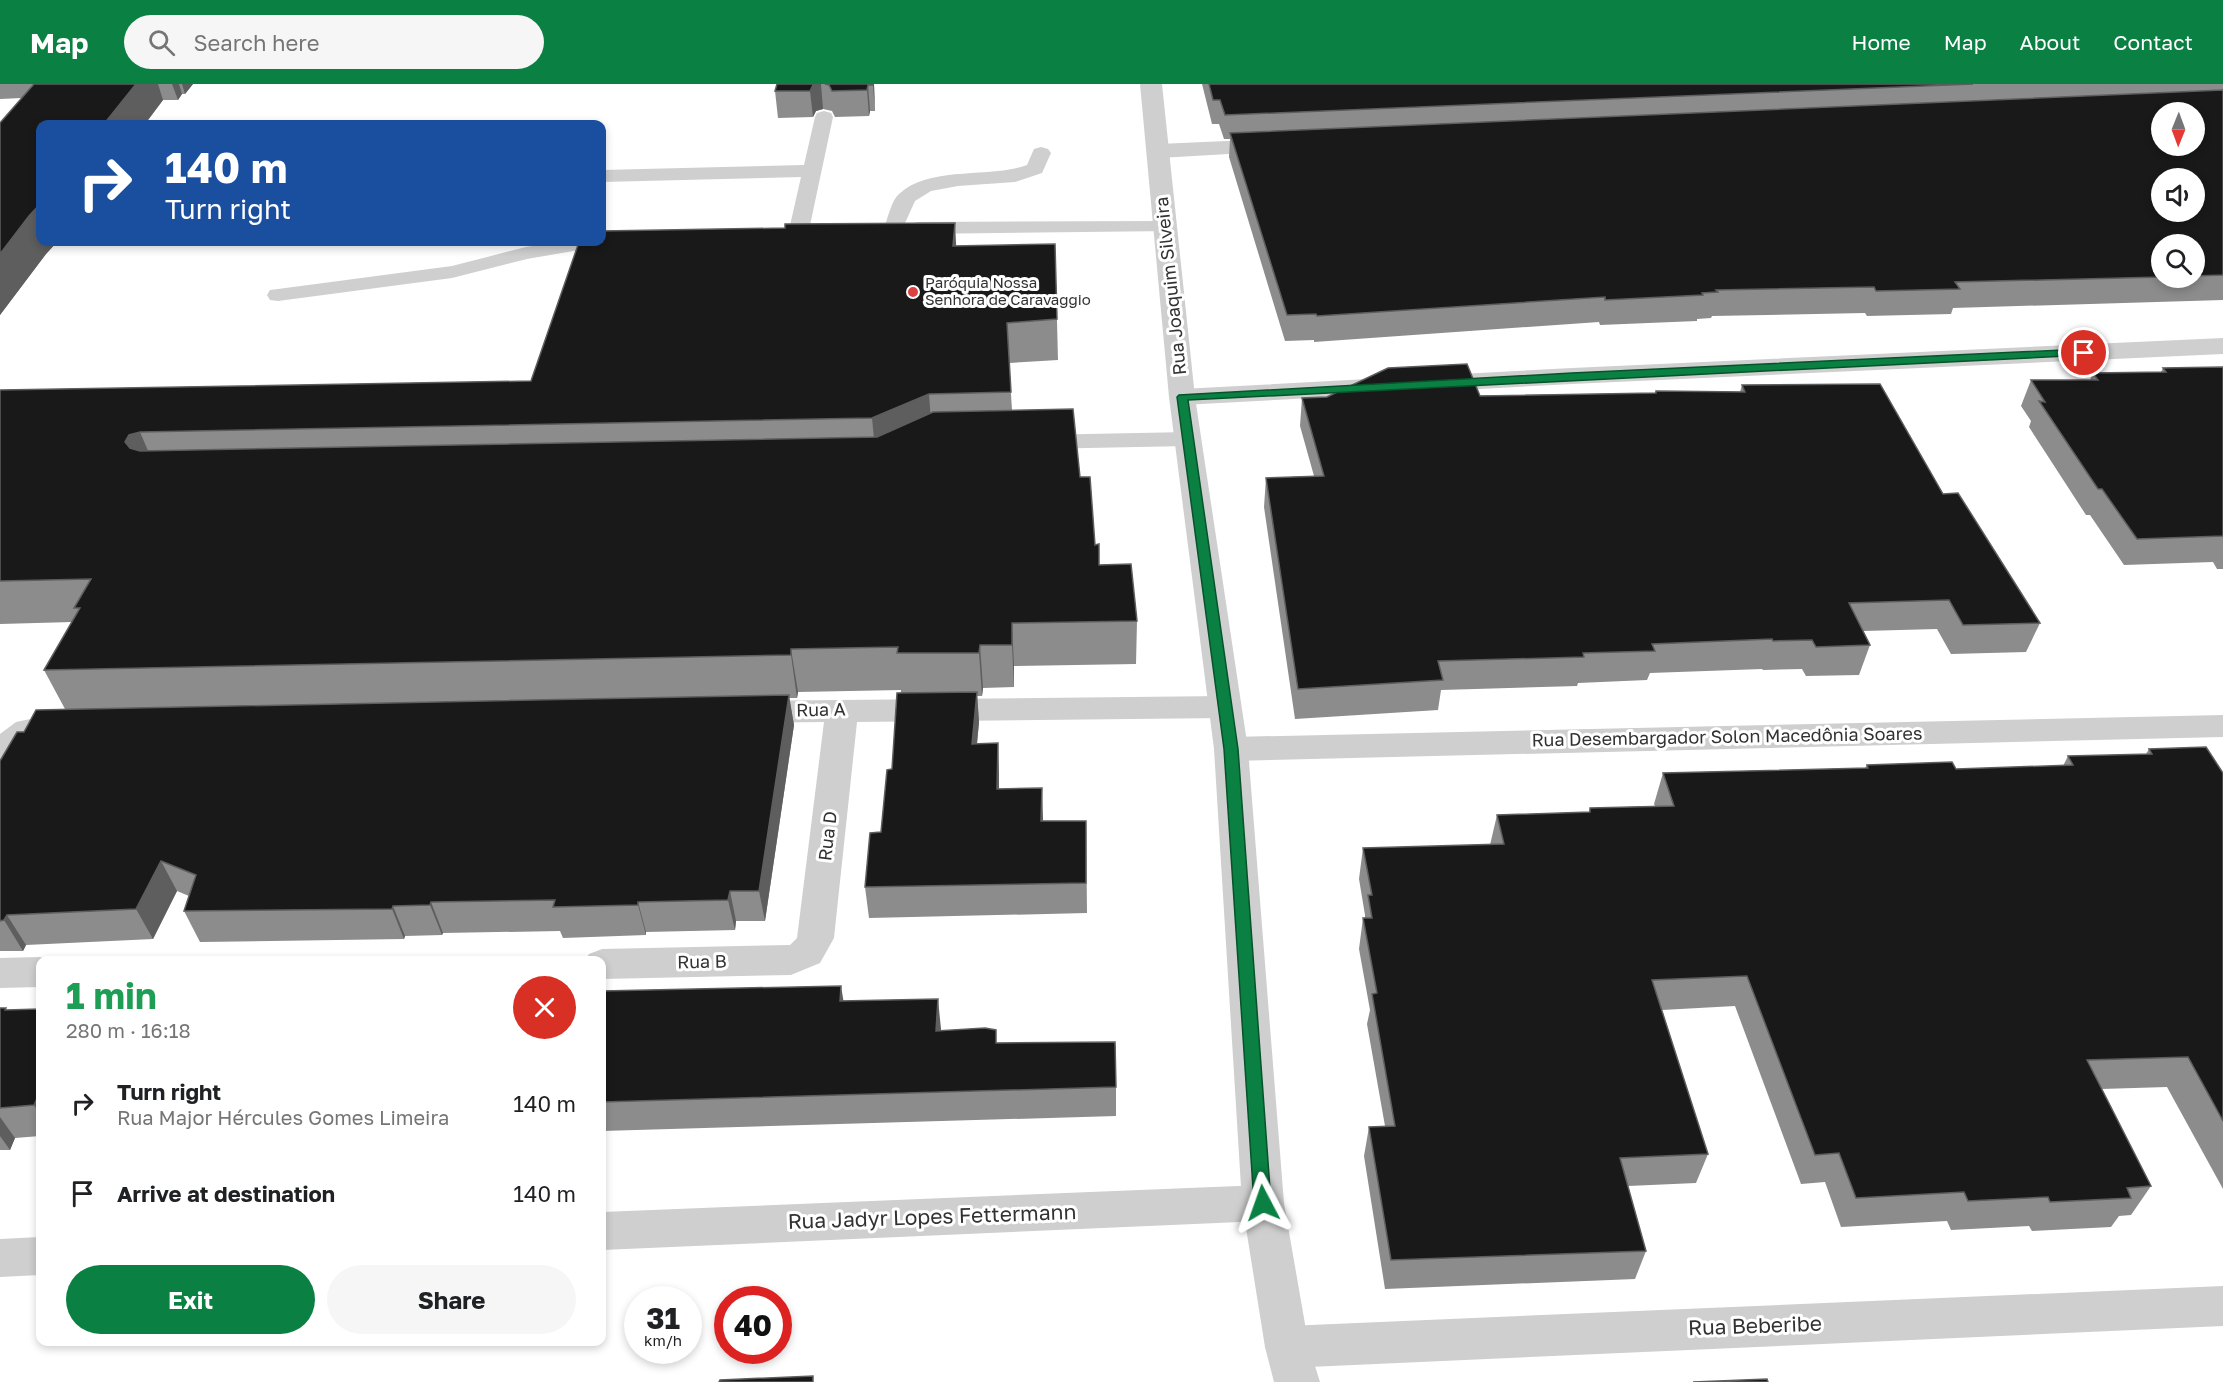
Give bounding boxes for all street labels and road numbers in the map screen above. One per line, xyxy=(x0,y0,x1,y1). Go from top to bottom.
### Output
street label: Rua Joaquim Silveira xyxy=(1150,196,1190,376)
street label: Rua A xyxy=(796,698,846,720)
street label: Rua Desembargador Solon Macedônia Soares xyxy=(1531,722,1923,750)
street label: Rua D xyxy=(813,810,841,862)
street label: Rua B xyxy=(677,950,727,972)
street label: Rua Jadyr Lopes Fettermann xyxy=(787,1198,1077,1234)
street label: Rua Beberibe xyxy=(1688,1310,1822,1340)

